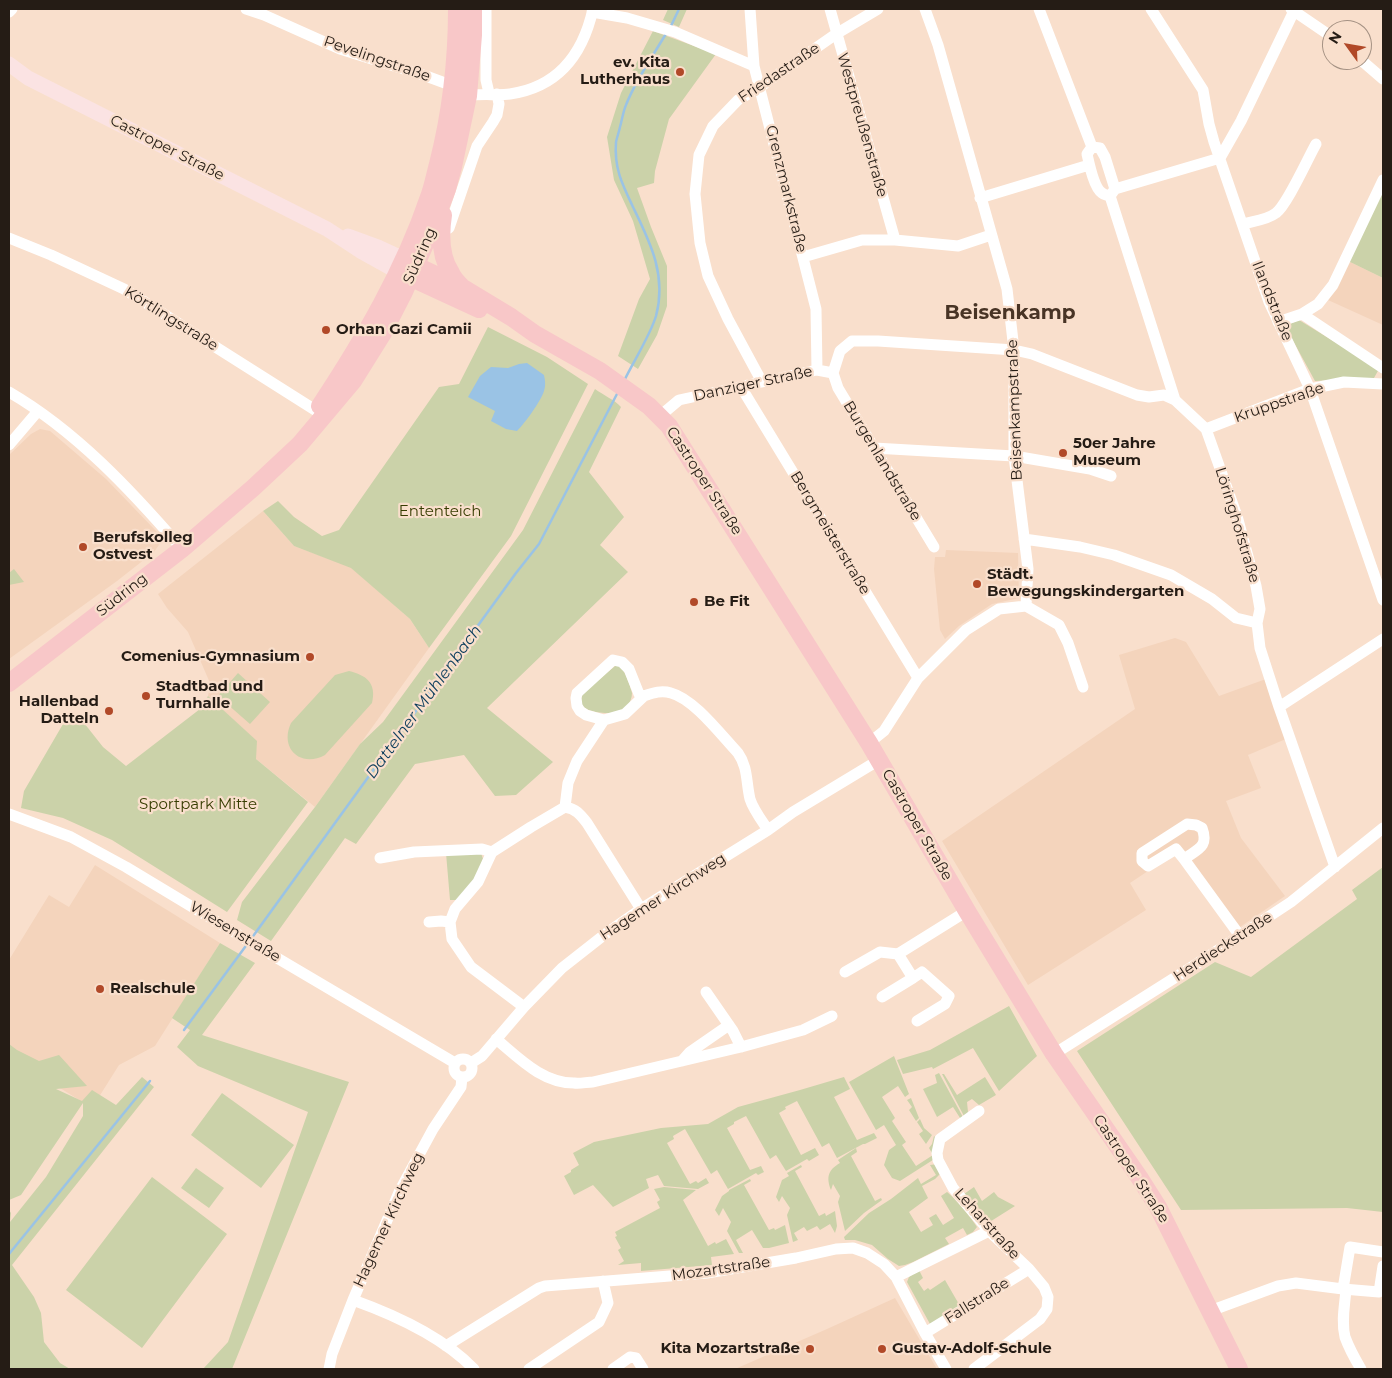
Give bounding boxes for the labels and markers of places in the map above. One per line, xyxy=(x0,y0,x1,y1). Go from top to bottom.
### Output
place label: ev. Kita Lutherhaus xyxy=(580,54,670,89)
marker: ev. Kita Lutherhaus xyxy=(674,66,686,78)
place label: Orhan Gazi Camii xyxy=(336,321,472,339)
marker: Orhan Gazi Camii xyxy=(320,324,332,336)
place label: 50er Jahre Museum xyxy=(1073,435,1156,470)
marker: 50er Jahre Museum xyxy=(1057,447,1069,459)
place label: Berufskolleg Ostvest xyxy=(93,529,193,564)
marker: Berufskolleg Ostvest xyxy=(77,541,89,553)
place label: Städt. Bewegungskindergarten xyxy=(987,566,1184,601)
marker: Städt. Bewegungskindergarten xyxy=(971,578,983,590)
place label: Be Fit xyxy=(704,593,750,611)
marker: Be Fit xyxy=(688,596,700,608)
place label: Comenius-Gymnasium xyxy=(121,648,300,666)
marker: Comenius-Gymnasium xyxy=(304,651,316,663)
place label: Stadtbad und Turnhalle xyxy=(156,678,263,713)
marker: Stadtbad und Turnhalle xyxy=(140,690,152,702)
place label: Hallenbad Datteln xyxy=(19,693,99,728)
marker: Hallenbad Datteln xyxy=(103,705,115,717)
place label: Realschule xyxy=(110,980,195,998)
marker: Realschule xyxy=(94,983,106,995)
place label: Kita Mozartstraße xyxy=(660,1340,800,1358)
place label: Gustav-Adolf-Schule xyxy=(892,1340,1052,1358)
marker: Kita Mozartstraße xyxy=(804,1343,816,1355)
marker: Gustav-Adolf-Schule xyxy=(876,1343,888,1355)

